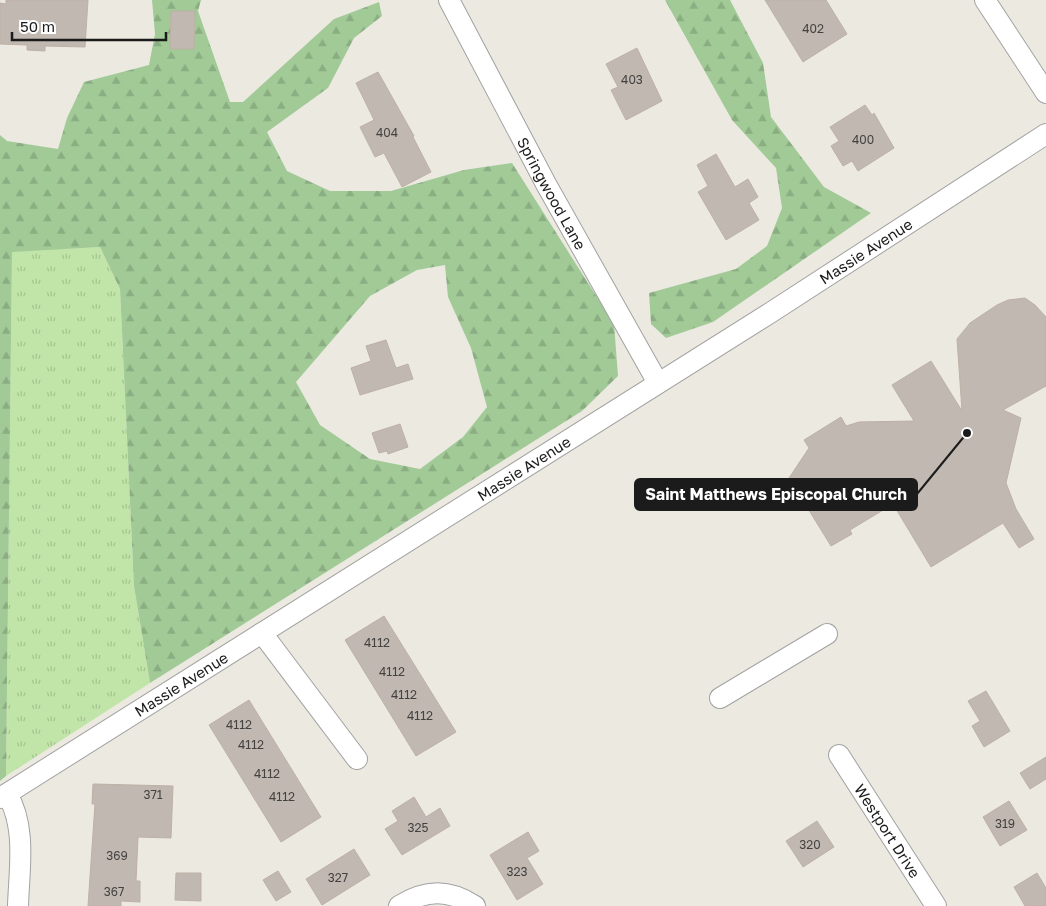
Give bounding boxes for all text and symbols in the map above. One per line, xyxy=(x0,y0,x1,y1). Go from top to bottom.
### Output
scale bar xyxy=(12,10,166,42)
text: 50 m xyxy=(20,17,55,35)
house number: 402 xyxy=(802,21,824,36)
house number: 403 xyxy=(621,72,643,87)
house number: 404 xyxy=(376,125,398,140)
house number: 400 xyxy=(852,132,874,147)
street label: Springwood Lane xyxy=(514,134,590,253)
street label: Massie Avenue xyxy=(816,214,916,288)
street label: Massie Avenue xyxy=(474,432,574,504)
callout: Saint Matthews Episcopal Church xyxy=(635,479,917,510)
text: Saint Matthews Episcopal Church xyxy=(645,484,907,504)
house number: 4112 xyxy=(364,635,390,650)
street label: Massie Avenue xyxy=(131,648,231,720)
house number: 4112 xyxy=(379,664,405,679)
house number: 4112 xyxy=(391,687,417,702)
house number: 4112 xyxy=(407,708,433,723)
house number: 4112 xyxy=(226,717,252,732)
house number: 4112 xyxy=(238,737,264,752)
house number: 4112 xyxy=(254,766,280,781)
street label: Westport Drive xyxy=(851,780,925,881)
house number: 371 xyxy=(143,787,163,802)
house number: 4112 xyxy=(269,789,295,804)
house number: 319 xyxy=(995,816,1015,831)
house number: 325 xyxy=(408,820,429,835)
house number: 320 xyxy=(799,837,821,852)
house number: 369 xyxy=(106,848,128,863)
house number: 323 xyxy=(506,864,528,879)
house number: 327 xyxy=(328,870,348,885)
house number: 367 xyxy=(104,884,124,899)

